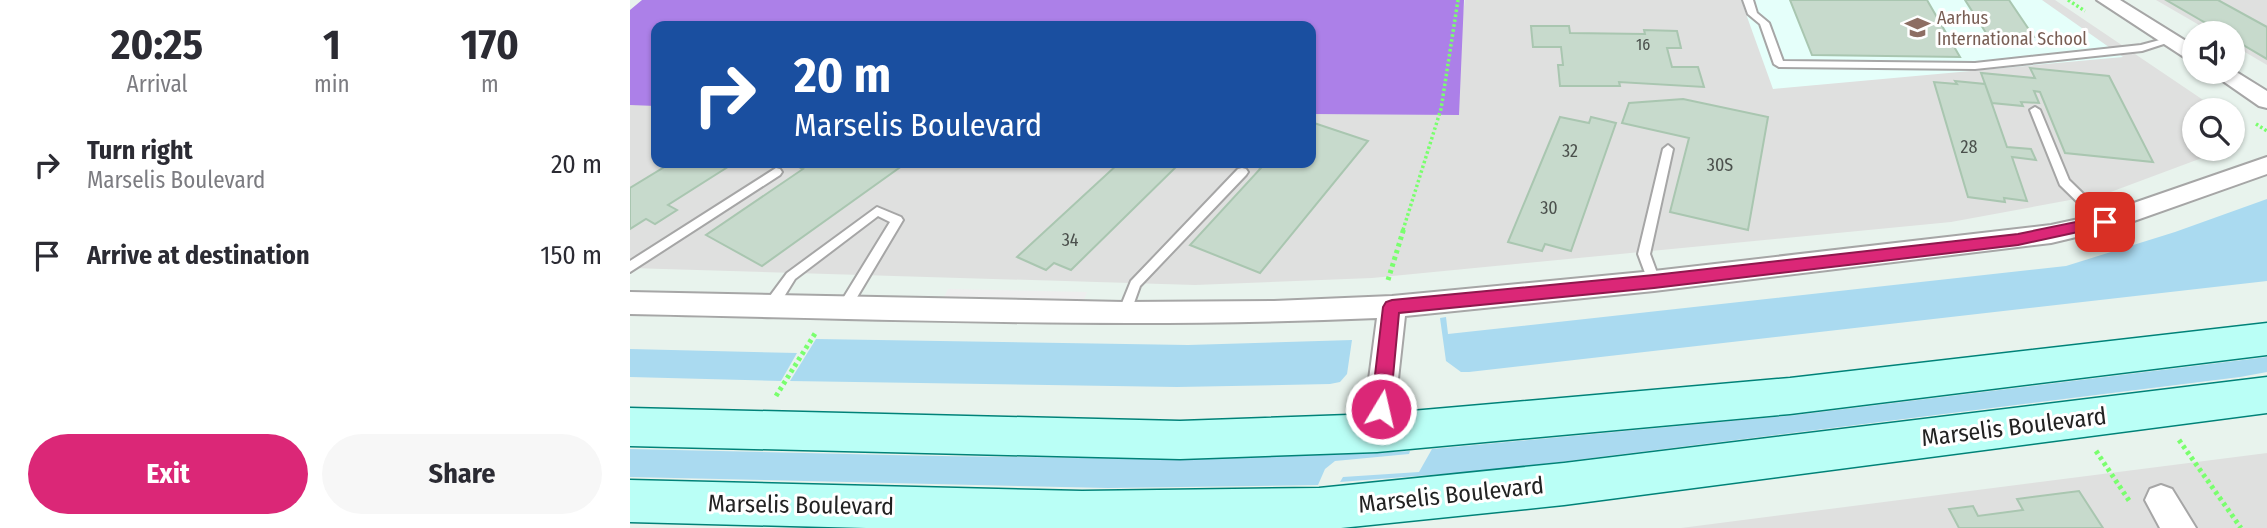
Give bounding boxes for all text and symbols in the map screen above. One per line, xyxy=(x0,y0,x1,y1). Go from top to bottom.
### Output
place label: Aarhus International School xyxy=(1937,7,2087,50)
school or university icon: Aarhus International School xyxy=(1903,14,1931,42)
text: 20:25 xyxy=(111,20,203,70)
text: 1 xyxy=(323,20,341,70)
text: 170 xyxy=(461,20,519,70)
map controls xyxy=(2182,21,2245,161)
button: sound xyxy=(2182,21,2245,84)
house number: 16 xyxy=(1636,35,1650,54)
text: 20 m xyxy=(794,46,891,105)
icon: right xyxy=(679,49,770,140)
text: Arrival xyxy=(127,70,188,98)
text: min xyxy=(314,70,350,98)
text: m xyxy=(481,70,499,98)
button: search xyxy=(2182,98,2245,161)
text: Marselis Boulevard xyxy=(794,106,1042,144)
text: Turn right xyxy=(87,135,193,166)
house number: 28 xyxy=(1961,136,1977,158)
house number: 32 xyxy=(1562,140,1578,162)
icon: right xyxy=(28,146,66,184)
text: 20 m xyxy=(551,149,602,180)
house number: 30S xyxy=(1707,154,1733,176)
text: Marselis Boulevard xyxy=(87,166,265,194)
pin xyxy=(2075,192,2135,252)
house number: 30 xyxy=(1540,197,1558,219)
icon: arrive xyxy=(2086,203,2124,241)
house number: 34 xyxy=(1062,229,1079,251)
icon: arrive xyxy=(28,237,66,275)
text: Arrive at destination xyxy=(87,240,310,271)
text: 150 m xyxy=(540,240,602,271)
position arrow xyxy=(1344,372,1418,446)
street label: Marselis Boulevard xyxy=(1920,402,2108,452)
button: Exit xyxy=(28,434,308,514)
button: Share xyxy=(322,434,602,514)
street label: Marselis Boulevard xyxy=(1357,471,1545,519)
street label: Marselis Boulevard xyxy=(708,489,894,521)

